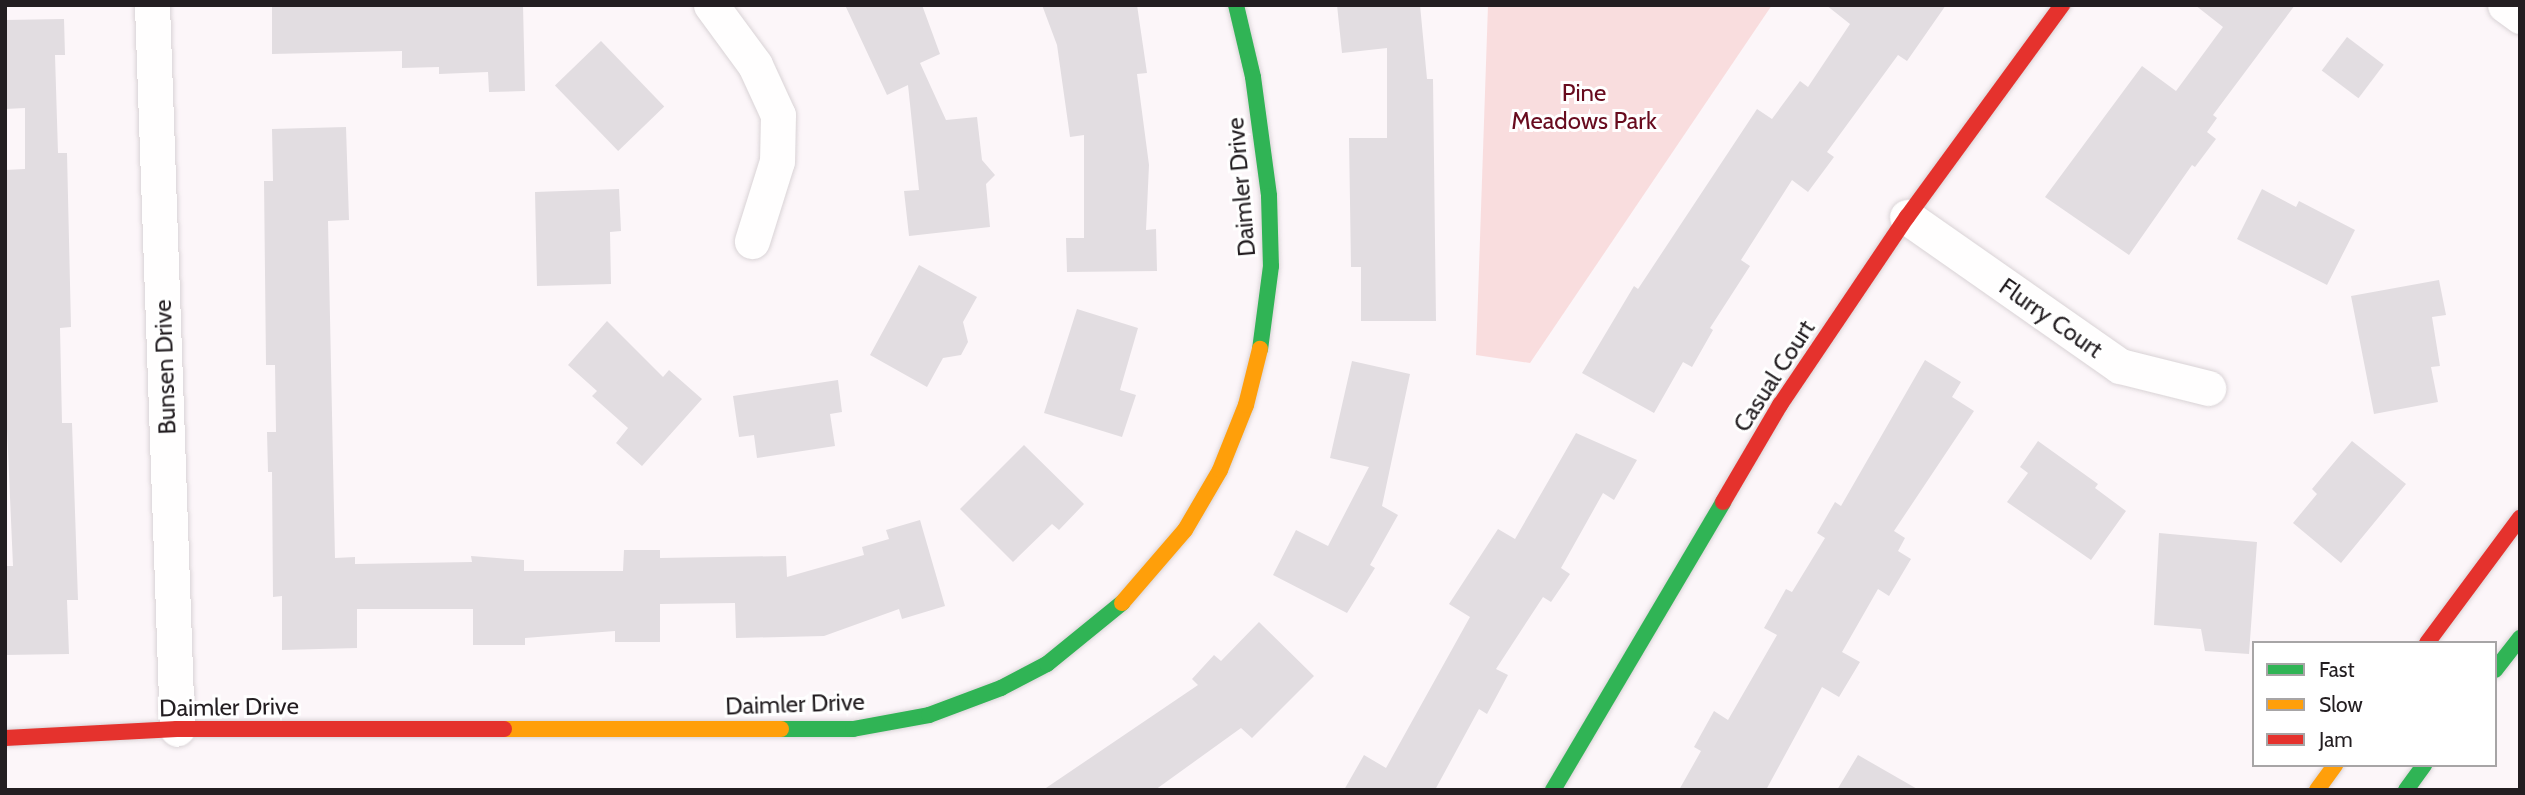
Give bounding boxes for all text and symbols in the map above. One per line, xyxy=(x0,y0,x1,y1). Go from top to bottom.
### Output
park label: Pine Meadows Park xyxy=(1511,79,1657,135)
street label: Daimler Drive xyxy=(1221,116,1261,258)
street label: Flurry Court xyxy=(1994,272,2108,364)
street label: Bunsen Drive xyxy=(148,299,182,435)
street label: Casual Court xyxy=(1727,315,1821,437)
legend xyxy=(2252,641,2497,767)
text: Fast xyxy=(2319,657,2355,682)
street label: Daimler Drive xyxy=(725,687,865,721)
street label: Daimler Drive xyxy=(159,691,299,723)
text: Slow xyxy=(2319,692,2363,717)
text: Jam xyxy=(2319,727,2353,752)

